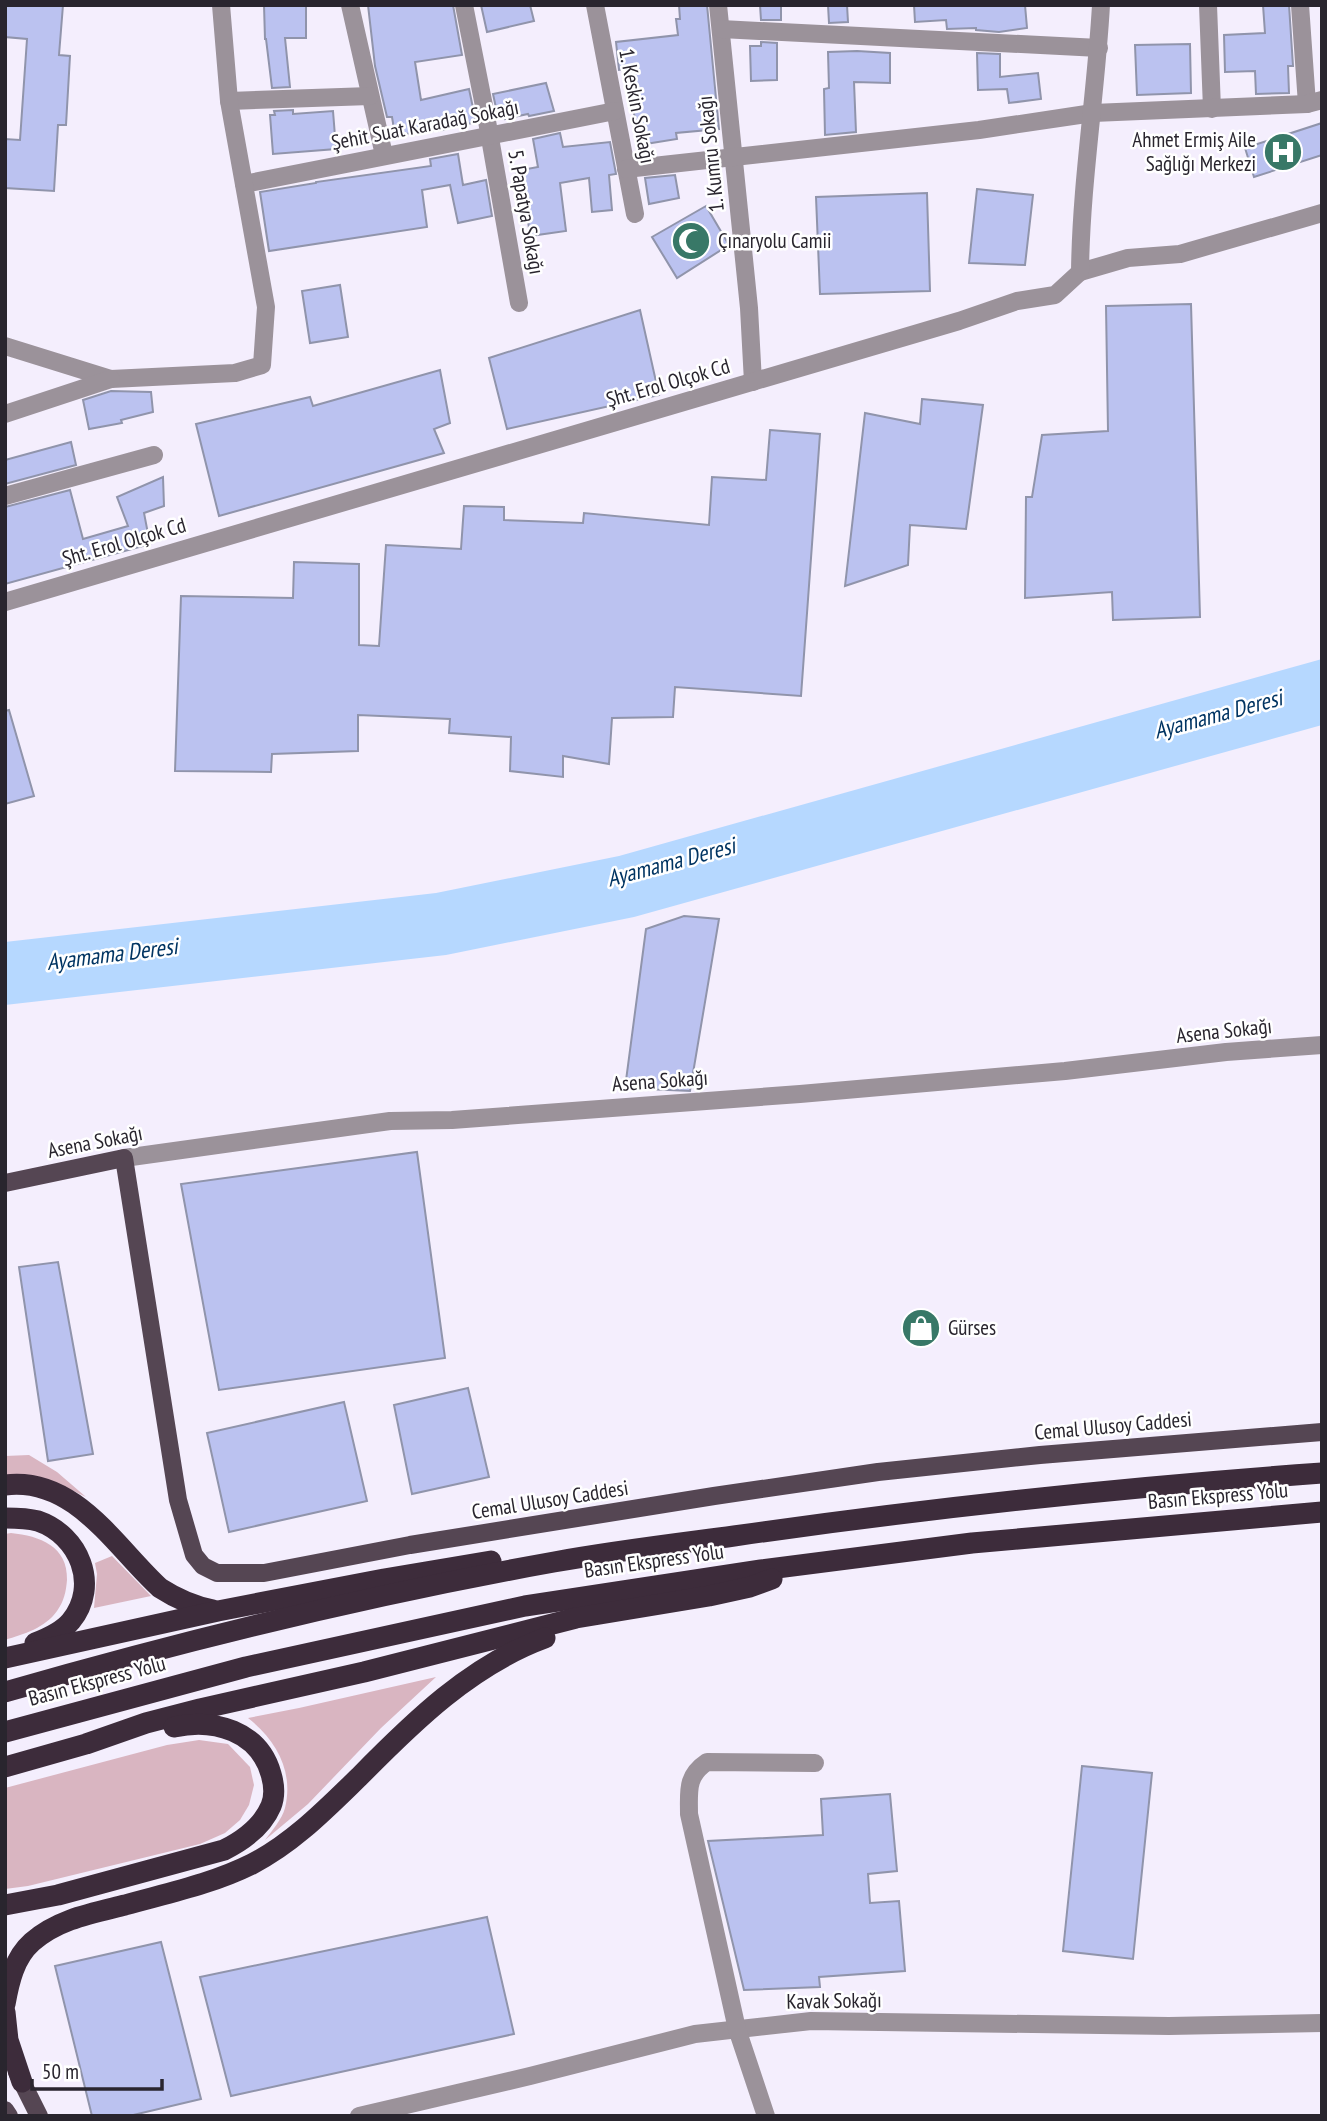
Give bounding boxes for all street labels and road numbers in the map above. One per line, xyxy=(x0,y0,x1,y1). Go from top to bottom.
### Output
street label: 1. Keskin Sokağı xyxy=(613,46,662,165)
street label: Şehit Suat Karadağ Sokağı xyxy=(329,93,521,156)
street label: 1. Kumru Sokağı xyxy=(691,95,730,213)
street label: 5. Papatya Sokağı xyxy=(502,148,551,276)
street label: Şht. Erol Olçok Cd xyxy=(603,352,733,413)
street label: Şht. Erol Olçok Cd xyxy=(59,511,189,572)
street label: Asena Sokağı xyxy=(1175,1012,1273,1049)
street label: Asena Sokağı xyxy=(611,1064,709,1097)
street label: Asena Sokağı xyxy=(45,1119,145,1164)
street label: Cemal Ulusoy Caddesi xyxy=(1033,1405,1193,1446)
street label: Cemal Ulusoy Caddesi xyxy=(470,1474,630,1525)
street label: Basın Ekspress Yolu xyxy=(1147,1476,1289,1515)
street label: Basın Ekspress Yolu xyxy=(582,1537,725,1584)
street label: Basın Ekspress Yolu xyxy=(25,1649,168,1712)
street label: Kavak Sokağı xyxy=(786,1986,882,2015)

